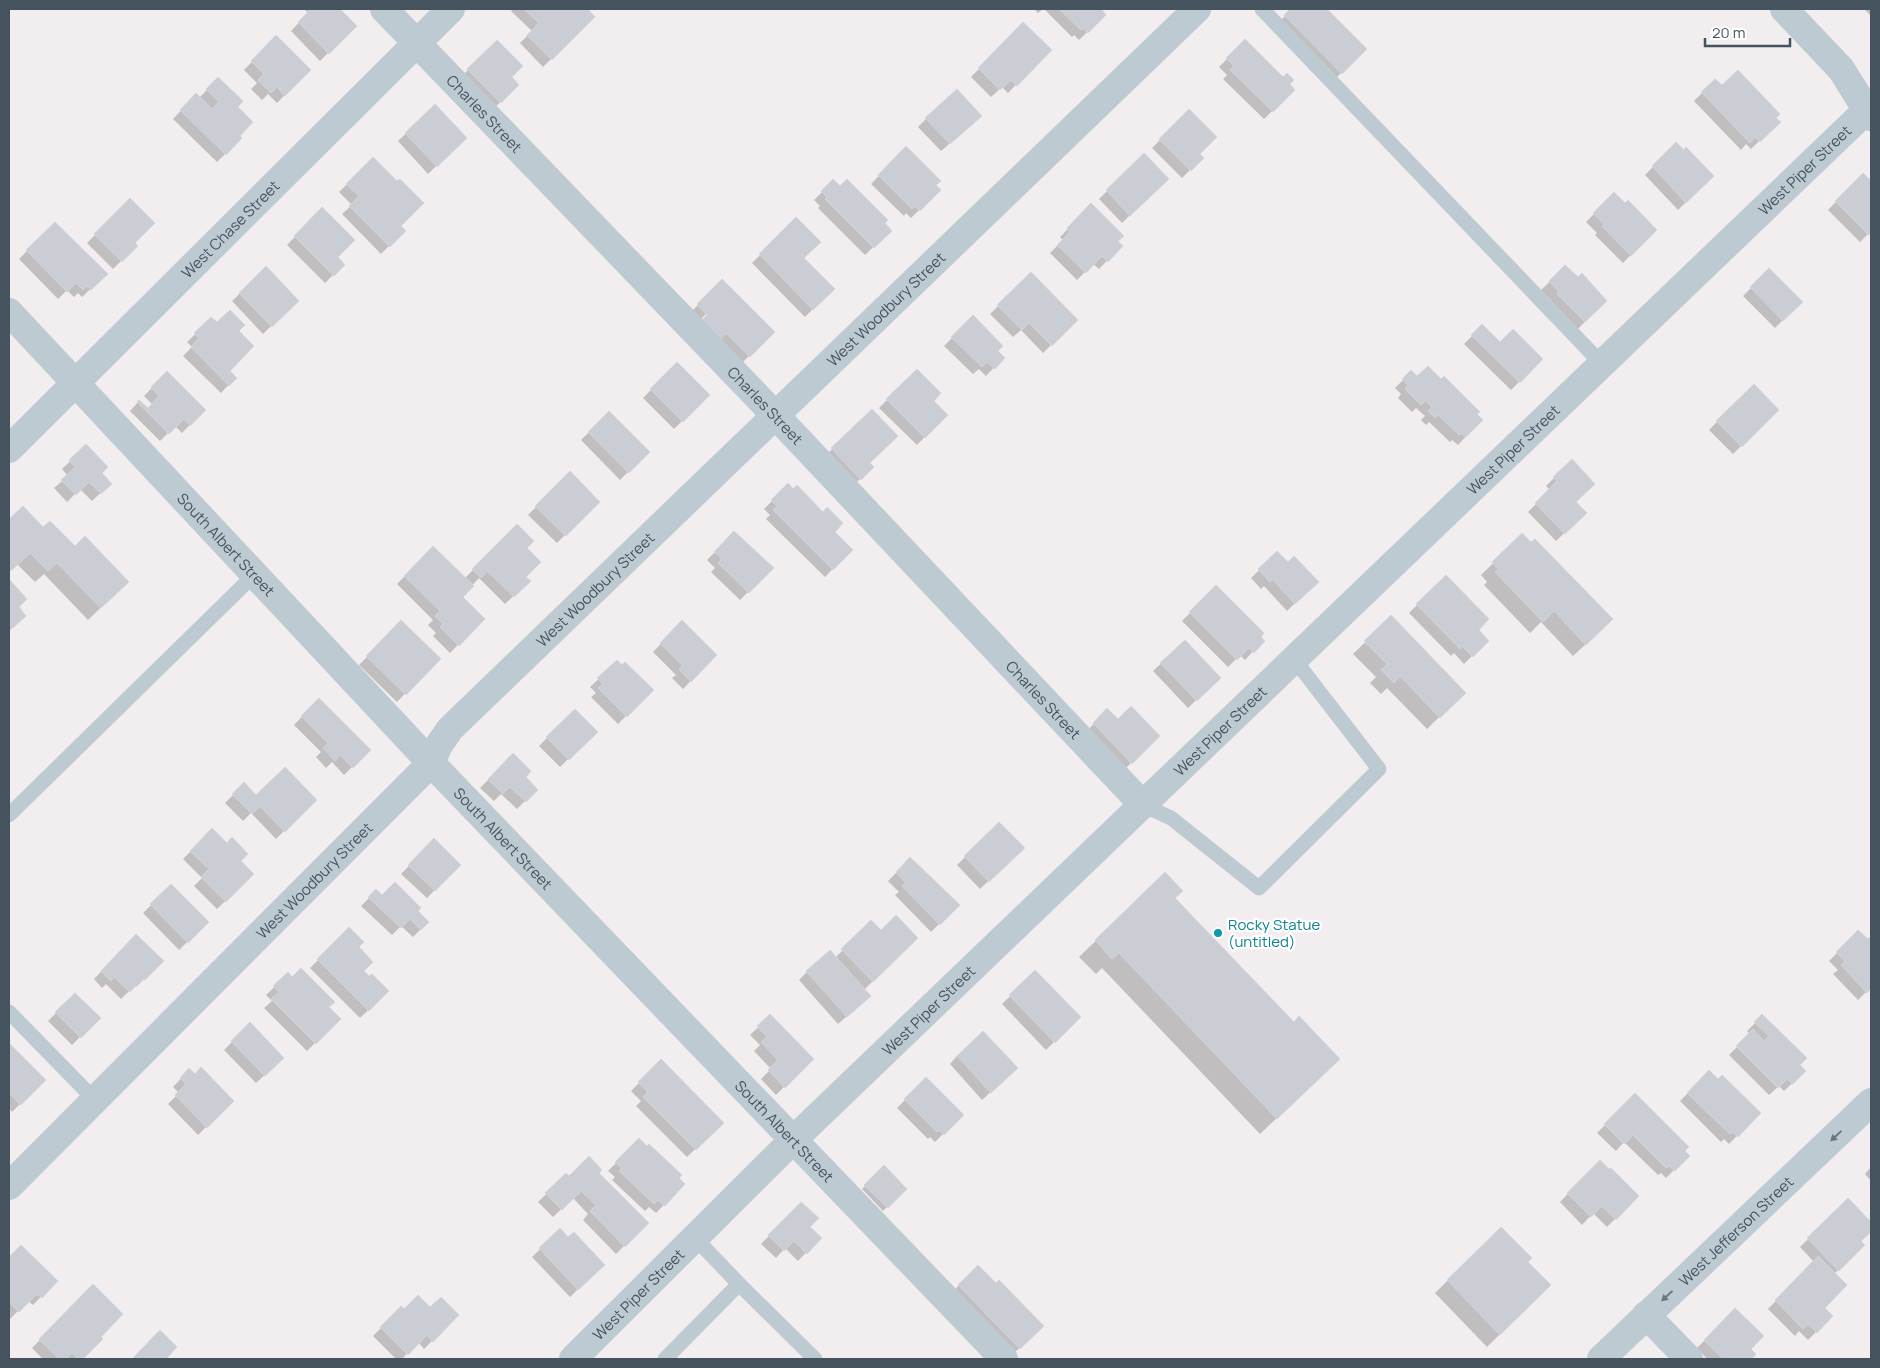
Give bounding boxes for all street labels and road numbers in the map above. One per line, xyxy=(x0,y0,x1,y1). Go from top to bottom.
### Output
street label: Charles Street xyxy=(442,70,527,157)
street label: West Piper Street xyxy=(1753,120,1856,219)
street label: West Chase Street xyxy=(176,175,284,282)
street label: West Woodbury Street xyxy=(822,247,950,371)
street label: Charles Street xyxy=(723,362,808,449)
street label: West Piper Street xyxy=(1462,400,1564,499)
street label: South Albert Street xyxy=(173,488,280,600)
street label: West Woodbury Street xyxy=(531,527,659,651)
street label: Charles Street xyxy=(1001,656,1086,743)
street label: West Piper Street xyxy=(1169,681,1271,780)
street label: South Albert Street xyxy=(449,783,557,894)
street label: West Woodbury Street xyxy=(251,817,377,943)
street label: West Piper Street xyxy=(877,960,979,1060)
street label: South Albert Street xyxy=(731,1075,839,1187)
street label: West Jefferson Street xyxy=(1674,1171,1798,1290)
street label: West Piper Street xyxy=(588,1244,689,1344)

